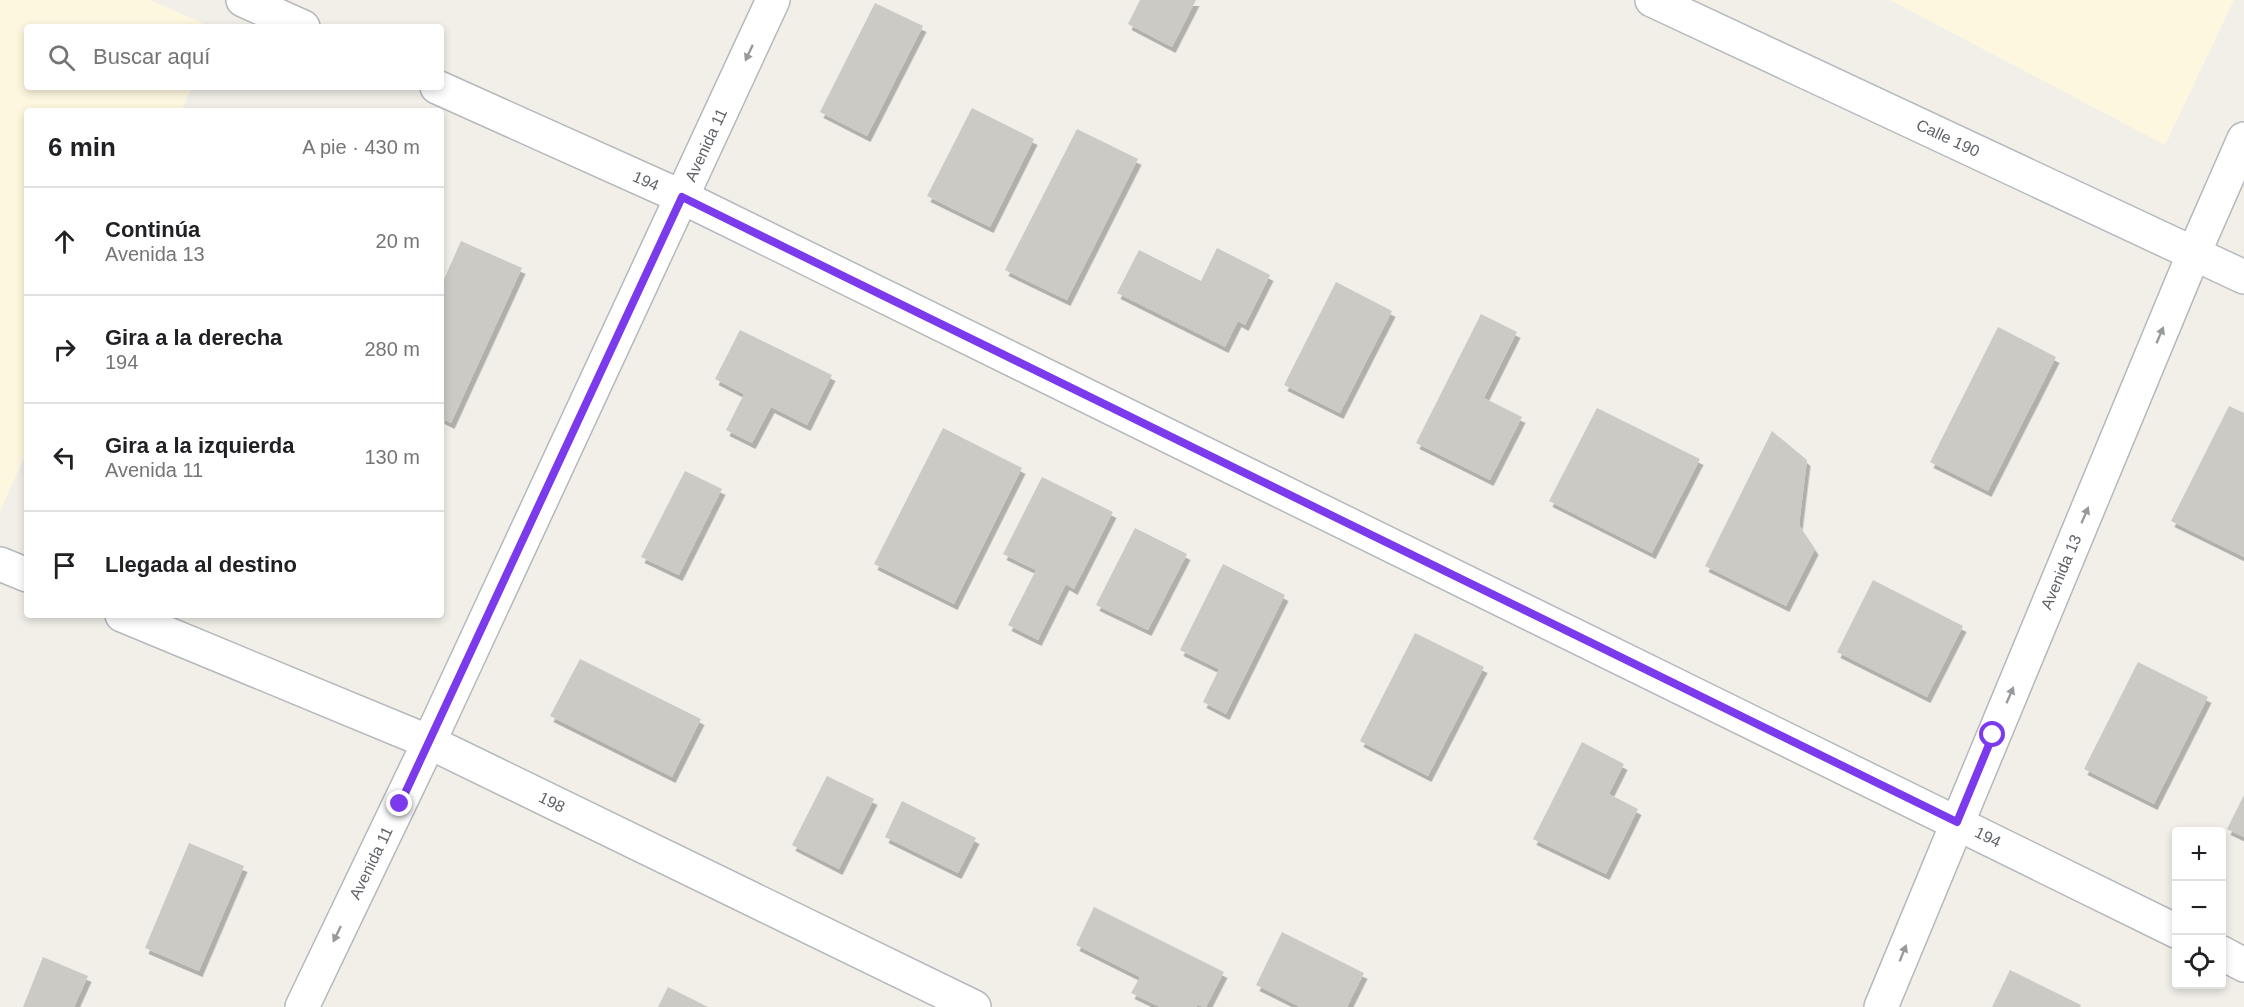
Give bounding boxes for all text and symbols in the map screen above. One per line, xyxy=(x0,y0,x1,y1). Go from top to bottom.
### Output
search box xyxy=(24,24,444,90)
icon: search xyxy=(45,41,78,74)
text: Buscar aquí xyxy=(93,44,210,69)
one-way arrow xyxy=(744,45,753,62)
street label: Avenida 11 xyxy=(682,106,730,184)
street label: Calle 190 xyxy=(1914,116,1982,160)
text: 6 min xyxy=(48,132,116,162)
text: A pie · 430 m xyxy=(302,136,420,158)
street label: 194 xyxy=(630,168,662,194)
text: Continúa xyxy=(105,217,200,242)
icon: ahead xyxy=(48,225,81,258)
text: 20 m xyxy=(376,230,420,252)
text: Avenida 13 xyxy=(105,243,205,265)
text: Gira a la derecha xyxy=(105,325,282,350)
one-way arrow xyxy=(2155,326,2165,344)
icon: right xyxy=(48,333,81,366)
text: 280 m xyxy=(364,338,420,360)
text: 194 xyxy=(105,351,138,373)
text: Gira a la izquierda xyxy=(105,433,295,458)
icon: left xyxy=(48,441,81,474)
text: 130 m xyxy=(364,446,420,468)
text: Avenida 11 xyxy=(105,459,203,481)
one-way arrow xyxy=(2081,506,2090,524)
street label: Avenida 13 xyxy=(2038,532,2084,612)
icon: arrive xyxy=(48,549,81,582)
text: Llegada al destino xyxy=(105,552,297,577)
one-way arrow xyxy=(2006,686,2015,704)
route start xyxy=(1979,721,2005,747)
street label: 198 xyxy=(536,789,568,816)
route end xyxy=(386,790,412,816)
street label: Avenida 11 xyxy=(346,824,396,902)
street label: 194 xyxy=(1972,824,2004,851)
map controls xyxy=(2172,827,2226,989)
button: + xyxy=(2172,827,2226,881)
button: − xyxy=(2172,881,2226,935)
one-way arrow xyxy=(333,925,342,942)
button: locate xyxy=(2172,935,2226,989)
one-way arrow xyxy=(1899,944,1908,962)

